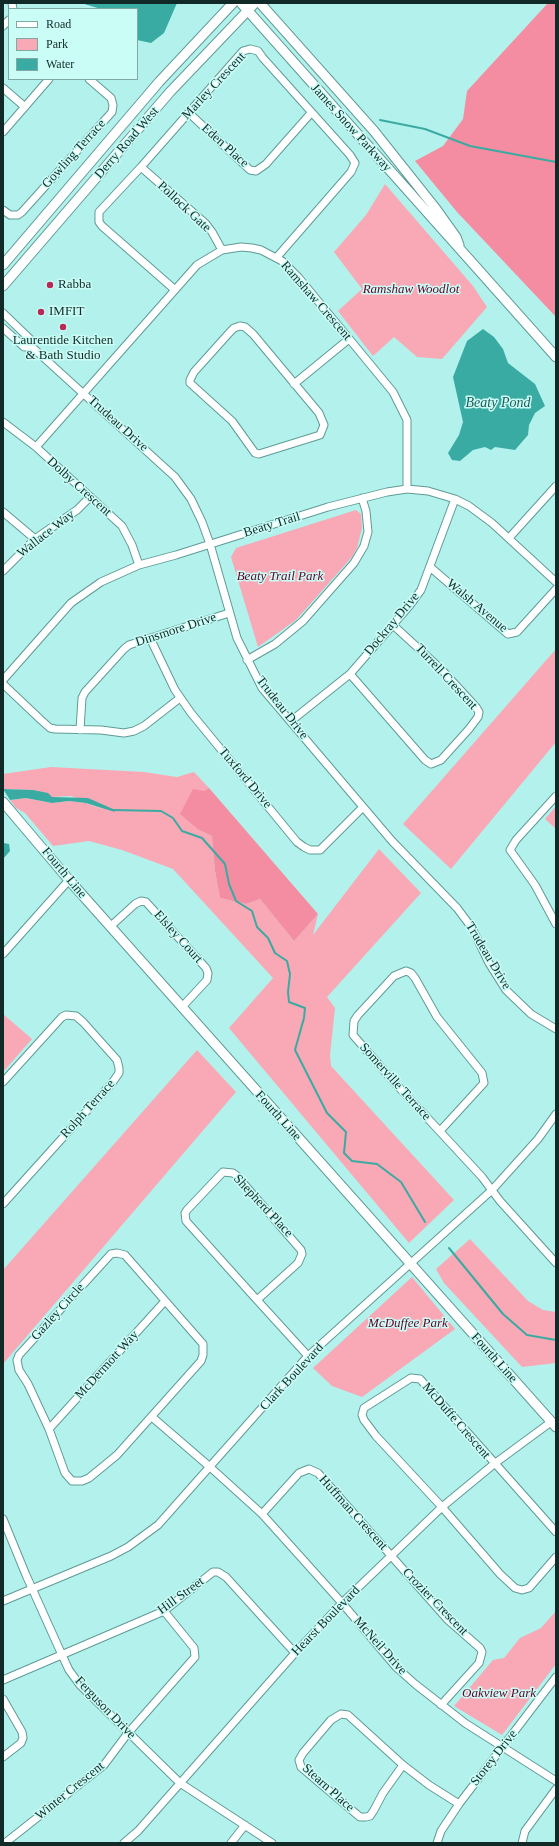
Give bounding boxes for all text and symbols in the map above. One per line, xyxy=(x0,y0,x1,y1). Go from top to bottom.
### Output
legend xyxy=(8,8,138,80)
text: Road xyxy=(46,17,71,31)
text: Park xyxy=(46,37,68,51)
street label: Marley Crescent xyxy=(179,49,249,123)
text: Water xyxy=(46,57,74,71)
street label: James Snow Parkway xyxy=(307,81,395,175)
street label: Derry Road West xyxy=(92,104,162,182)
street label: Gowling Terrace xyxy=(39,116,109,192)
street label: Eden Place xyxy=(198,121,252,171)
street label: Pollock Gate xyxy=(154,178,214,236)
street label: Ramshaw Crescent xyxy=(277,258,355,344)
place label: Rabba xyxy=(58,277,91,293)
marker: Rabba xyxy=(45,280,55,290)
park label: Ramshaw Woodlot xyxy=(363,282,459,298)
place label: IMFIT xyxy=(49,304,84,320)
marker: IMFIT xyxy=(36,307,46,317)
marker: Laurentide Kitchen & Bath Studio xyxy=(58,322,68,332)
place label: Laurentide Kitchen & Bath Studio xyxy=(13,333,113,364)
street label: Trudeau Drive xyxy=(85,393,151,455)
water label: Beaty Pond xyxy=(466,395,530,411)
street label: Dolby Crescent xyxy=(44,454,114,520)
street label: Wallace Way xyxy=(14,507,78,561)
street label: Beaty Trail xyxy=(242,509,302,541)
park label: Beaty Trail Park xyxy=(237,569,323,585)
street label: Walsh Avenue xyxy=(443,576,511,636)
street label: Dockray Drive xyxy=(361,589,423,659)
street label: Dinsmore Drive xyxy=(134,610,218,650)
street label: Turrell Crescent xyxy=(412,641,480,713)
street label: Trudeau Drive xyxy=(253,673,311,743)
street label: Tuxford Drive xyxy=(215,744,275,812)
street label: Fourth Line xyxy=(38,844,90,902)
street label: Elsley Court xyxy=(150,907,206,967)
street label: Trudeau Drive xyxy=(462,920,514,992)
street label: Somerville Terrace xyxy=(356,1040,434,1124)
street label: Rolph Terrace xyxy=(58,1076,118,1142)
street label: Fourth Line xyxy=(252,1088,304,1144)
street label: Shepherd Place xyxy=(230,1171,296,1241)
street label: Gazley Circle xyxy=(28,1280,88,1344)
park label: McDuffee Park xyxy=(368,1316,448,1332)
street label: McDermott Way xyxy=(72,1327,142,1403)
street label: Fourth Line xyxy=(468,1330,520,1386)
street label: Clark Boulevard xyxy=(257,1340,327,1414)
street label: McDuffe Crescent xyxy=(419,1380,493,1462)
street label: Huffman Crescent xyxy=(315,1472,391,1554)
street label: Crozier Crescent xyxy=(399,1565,471,1639)
street label: Hill Street xyxy=(155,1574,207,1618)
street label: Hearst Boulevard xyxy=(289,1583,363,1659)
street label: McNeil Drive xyxy=(350,1614,410,1678)
street label: Ferguson Drive xyxy=(71,1673,139,1743)
park label: Oakview Park xyxy=(462,1686,536,1702)
street label: Storey Drive xyxy=(467,1727,521,1789)
street label: Winter Crescent xyxy=(32,1758,108,1824)
street label: Stearn Place xyxy=(299,1761,357,1815)

